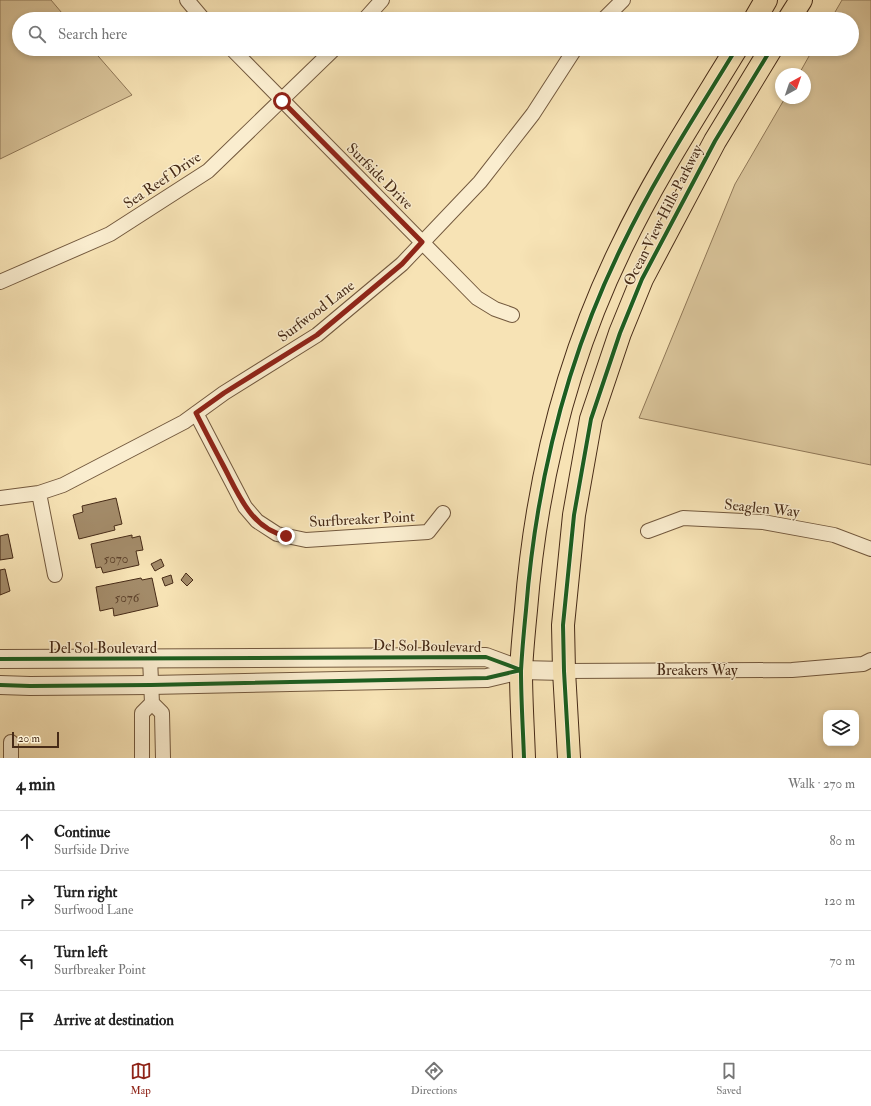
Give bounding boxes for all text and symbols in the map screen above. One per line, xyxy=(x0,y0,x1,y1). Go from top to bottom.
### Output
search box xyxy=(12,12,859,56)
icon: search xyxy=(26,23,48,45)
text: Search here xyxy=(58,25,127,44)
north arrow xyxy=(775,68,811,104)
route start xyxy=(273,92,291,110)
street label: Surfside Drive xyxy=(342,139,417,214)
street label: Ocean View Hills Parkway xyxy=(620,141,708,289)
street label: Sea Reef Drive xyxy=(120,148,205,213)
street label: Surfwood Lane xyxy=(274,276,359,347)
street label: Seaglen Way xyxy=(723,495,801,522)
street label: Surfbreaker Point xyxy=(309,507,415,532)
route end xyxy=(277,527,295,545)
house number: 5070 xyxy=(104,551,128,567)
house number: 5076 xyxy=(115,590,141,606)
street label: Del Sol Boulevard xyxy=(373,636,482,657)
street label: Del Sol Boulevard xyxy=(49,639,158,658)
street label: Breakers Way xyxy=(656,661,738,680)
map controls xyxy=(823,710,859,746)
button: layers xyxy=(823,710,859,746)
scale bar xyxy=(12,730,59,749)
text: 20 m xyxy=(18,732,40,745)
text: 4 min xyxy=(16,774,55,795)
text: Walk · 270 m xyxy=(788,776,855,792)
text: Continue xyxy=(54,823,110,842)
icon: ahead xyxy=(16,830,38,852)
text: 80 m xyxy=(829,833,855,849)
text: Surfside Drive xyxy=(54,842,129,858)
text: Turn right xyxy=(54,883,117,902)
icon: right xyxy=(16,890,38,912)
text: 120 m xyxy=(824,893,855,909)
text: Surfwood Lane xyxy=(54,902,133,918)
text: Turn left xyxy=(54,943,108,962)
icon: left xyxy=(16,950,38,972)
text: 70 m xyxy=(830,953,855,969)
text: Surfbreaker Point xyxy=(54,962,146,978)
icon: arrive xyxy=(16,1010,38,1032)
text: Arrive at destination xyxy=(54,1011,174,1030)
tab: Map xyxy=(130,1060,152,1097)
tab: Directions xyxy=(411,1060,457,1097)
tab: Saved xyxy=(716,1060,741,1097)

